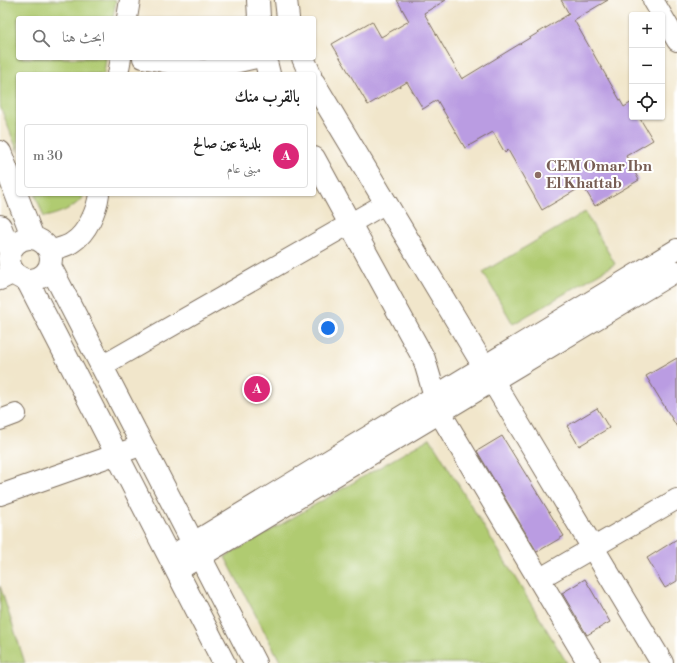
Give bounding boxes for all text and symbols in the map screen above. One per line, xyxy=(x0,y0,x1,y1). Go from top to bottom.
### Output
map controls xyxy=(629,12,665,120)
button: + xyxy=(629,12,665,48)
search box xyxy=(16,16,316,60)
icon: search xyxy=(30,27,52,49)
text: ابحث هنا xyxy=(62,28,105,47)
button: − xyxy=(629,48,665,84)
button: locate xyxy=(629,84,665,120)
text: بالقرب منك xyxy=(234,86,300,108)
text: بلدية عين صالح xyxy=(193,134,261,153)
text: 30 m xyxy=(33,148,63,164)
text: A xyxy=(281,148,291,164)
place label: CEM Omar Ibn El Khattab xyxy=(546,157,653,193)
text: مبنى عام xyxy=(227,161,261,177)
marker: CEM Omar Ibn El Khattab xyxy=(533,170,543,180)
your location xyxy=(318,318,338,338)
pin: A xyxy=(244,374,270,404)

